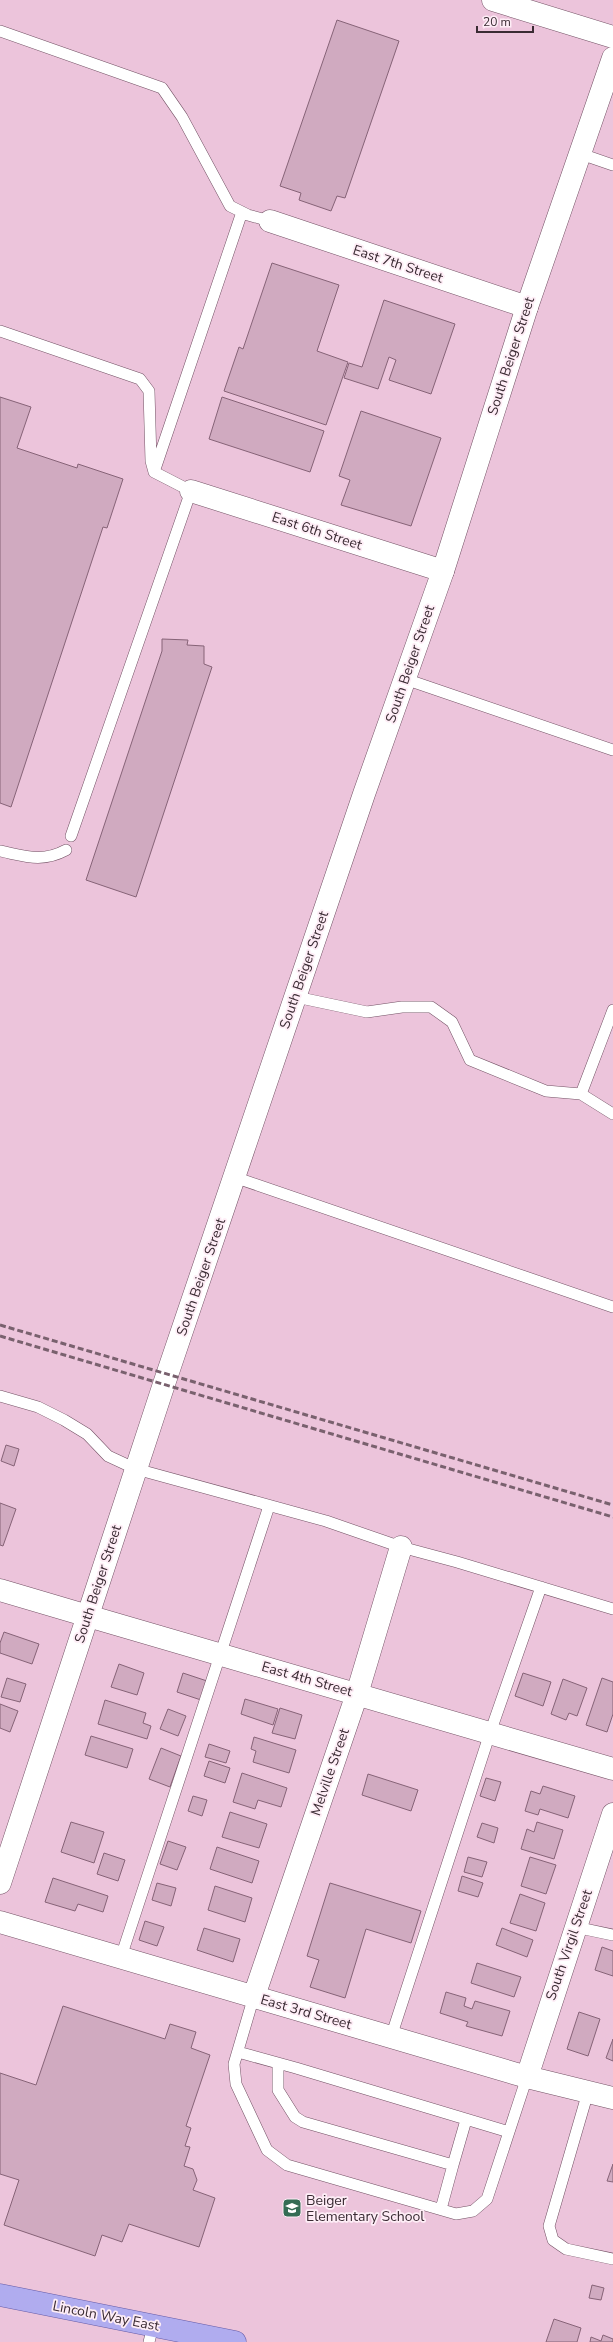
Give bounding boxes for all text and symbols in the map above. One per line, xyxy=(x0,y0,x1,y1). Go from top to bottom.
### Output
scale bar xyxy=(477,8,533,34)
text: 20 m xyxy=(483,14,511,30)
street label: East 7th Street xyxy=(351,240,446,288)
street label: South Beiger Street xyxy=(483,294,539,418)
street label: East 6th Street xyxy=(270,507,365,555)
street label: South Beiger Street xyxy=(381,603,439,725)
street label: South Beiger Street xyxy=(275,909,333,1031)
street label: South Beiger Street xyxy=(172,1216,230,1338)
street label: South Beiger Street xyxy=(70,1522,126,1646)
street label: East 4th Street xyxy=(259,1657,355,1701)
street label: Melville Street xyxy=(306,1726,354,1818)
street label: South Virgil Street xyxy=(541,1887,597,2003)
street label: East 3rd Street xyxy=(258,1990,354,2034)
place label: Beiger Elementary School xyxy=(306,2191,425,2226)
school or university icon: Beiger Elementary School xyxy=(281,2197,303,2219)
street label: Lincoln Way East xyxy=(51,2296,161,2336)

